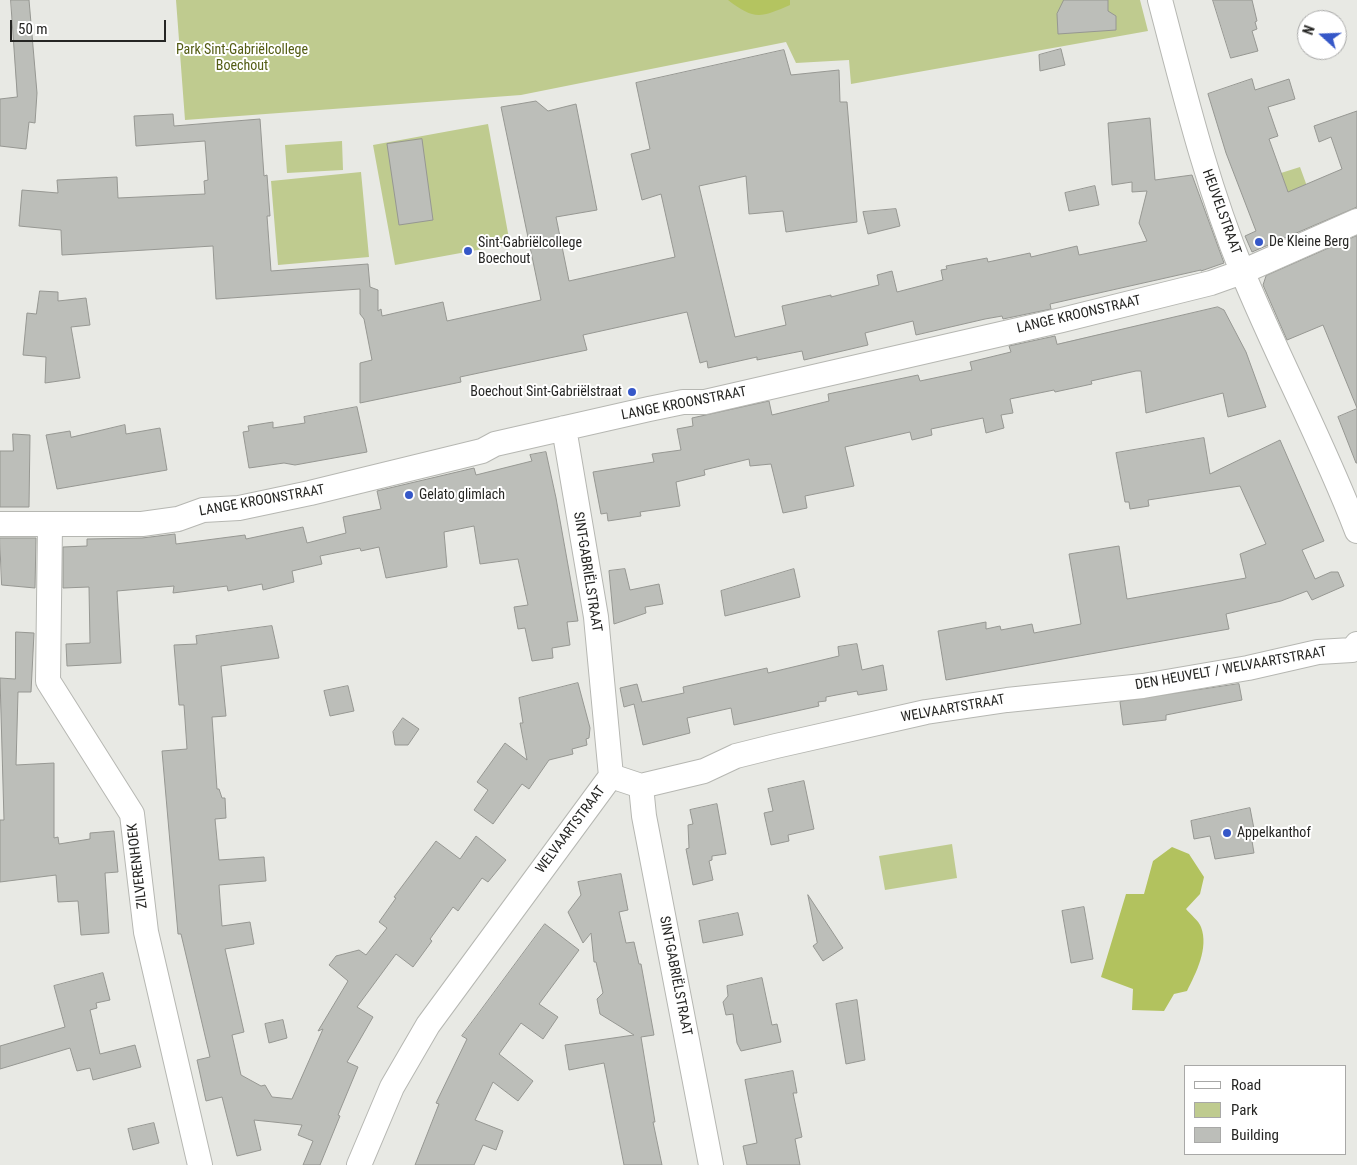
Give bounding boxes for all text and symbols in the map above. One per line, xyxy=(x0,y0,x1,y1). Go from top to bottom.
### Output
scale bar xyxy=(12,10,169,42)
north arrow xyxy=(1297,10,1347,60)
text: 50 m xyxy=(18,20,48,38)
text: N xyxy=(1300,23,1318,37)
park label: Park Sint-Gabriëlcollege Boechout xyxy=(176,42,308,74)
street label: HEUVELSTRAAT xyxy=(1198,167,1244,257)
place label: De Kleine Berg xyxy=(1269,234,1349,250)
place label: Sint-Gabriëlcollege Boechout xyxy=(478,235,582,268)
marker: De Kleine Berg xyxy=(1253,236,1265,248)
marker: Sint-Gabriëlcollege Boechout xyxy=(462,245,474,257)
street label: LANGE KROONSTRAAT xyxy=(1015,293,1143,337)
place label: Boechout Sint-Gabriëlstraat xyxy=(470,384,622,400)
street label: LANGE KROONSTRAAT xyxy=(620,384,748,424)
marker: Boechout Sint-Gabriëlstraat xyxy=(626,386,638,398)
street label: LANGE KROONSTRAAT xyxy=(198,482,326,520)
place label: Gelato glimlach xyxy=(419,487,505,503)
marker: Gelato glimlach xyxy=(403,489,415,501)
street label: SINT-GABRIËLSTRAAT xyxy=(569,511,605,633)
street label: DEN HEUVELT / WELVAARTSTRAAT xyxy=(1134,644,1328,694)
street label: WELVAARTSTRAAT xyxy=(900,692,1006,726)
street label: WELVAARTSTRAAT xyxy=(533,783,609,877)
street label: ZILVERENHOEK xyxy=(124,822,152,910)
place label: Appelkanthof xyxy=(1237,825,1311,841)
marker: Appelkanthof xyxy=(1221,827,1233,839)
street label: SINT-GABRIËLSTRAAT xyxy=(655,915,695,1037)
legend xyxy=(1184,1065,1347,1155)
text: Road xyxy=(1231,1076,1261,1094)
text: Park xyxy=(1231,1101,1258,1119)
text: Building xyxy=(1231,1126,1279,1144)

